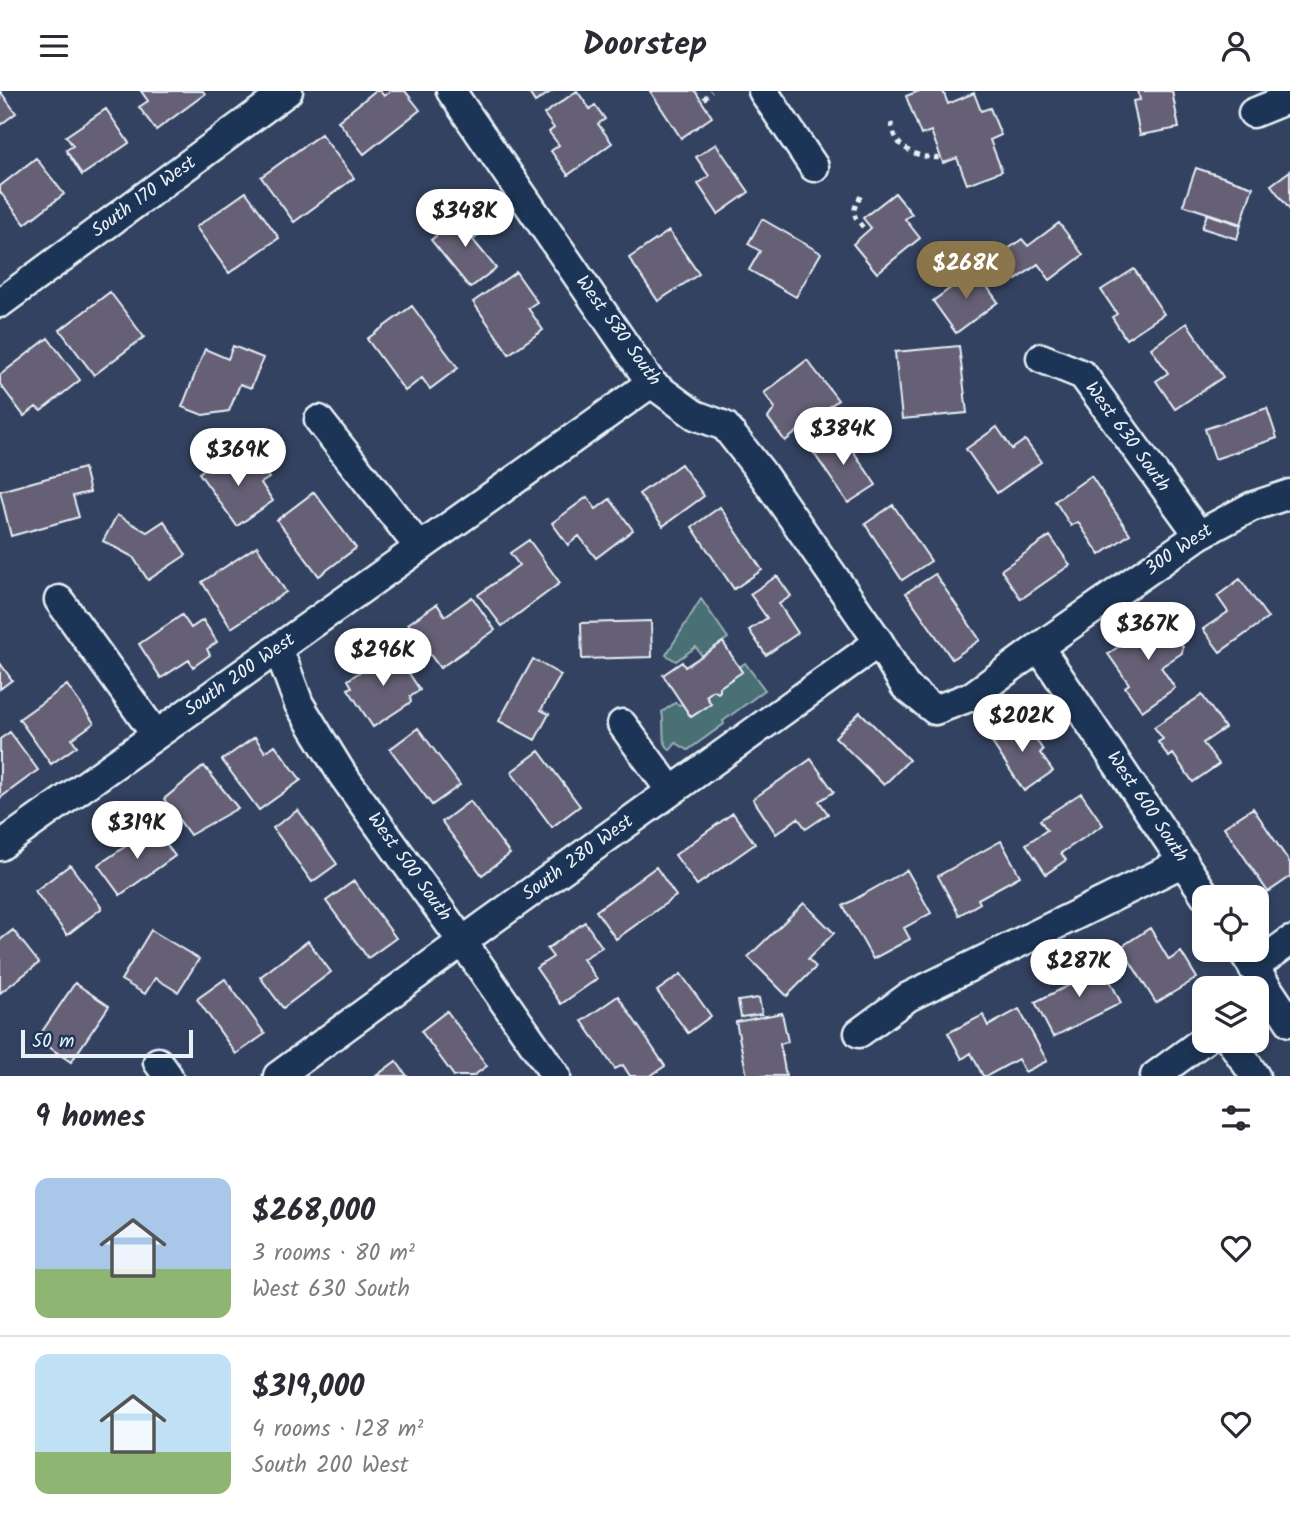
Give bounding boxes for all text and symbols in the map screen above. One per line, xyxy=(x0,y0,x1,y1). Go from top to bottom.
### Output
text: Doorstep xyxy=(583,20,707,71)
icon: menu xyxy=(35,27,73,65)
icon: person xyxy=(1217,27,1255,65)
street label: South 170 West xyxy=(85,148,203,245)
pin: $348K xyxy=(416,190,514,249)
text: $348K xyxy=(432,194,498,230)
pin: $268K xyxy=(917,241,1015,301)
text: $268K xyxy=(933,246,999,282)
street label: West 580 South xyxy=(567,269,669,393)
street label: West 630 South xyxy=(1077,375,1177,499)
pin: $384K xyxy=(794,407,892,467)
text: $384K xyxy=(810,412,876,448)
pin: $369K xyxy=(189,429,287,488)
text: $369K xyxy=(206,433,270,469)
street label: 300 West xyxy=(1139,516,1220,584)
pin: $367K xyxy=(1099,603,1197,662)
text: $367K xyxy=(1116,607,1180,643)
street label: South 200 West xyxy=(178,625,302,724)
pin: $296K xyxy=(334,629,432,688)
text: $296K xyxy=(351,633,415,669)
pin: $202K xyxy=(973,695,1071,754)
text: $202K xyxy=(989,699,1055,735)
street label: West 600 South xyxy=(1098,745,1196,869)
pin: $319K xyxy=(88,801,186,861)
text: $319K xyxy=(108,806,166,842)
street label: West 500 South xyxy=(359,806,459,928)
street label: South 280 West xyxy=(516,807,641,909)
map controls xyxy=(1192,885,1269,1053)
button: locate xyxy=(1192,885,1269,962)
pin: $287K xyxy=(1030,939,1128,999)
text: $287K xyxy=(1046,944,1112,980)
button: layers xyxy=(1192,976,1269,1053)
scale bar xyxy=(21,1027,192,1059)
text: 50 m xyxy=(32,1027,74,1057)
text: 9 homes xyxy=(35,1094,146,1142)
icon: filters xyxy=(1217,1099,1255,1137)
text: $268,000 xyxy=(252,1188,375,1236)
icon: home xyxy=(91,1206,175,1290)
icon: heart xyxy=(1217,1229,1255,1267)
text: 3 rooms · 80 m² xyxy=(252,1236,415,1272)
text: West 630 South xyxy=(252,1272,410,1308)
text: $319,000 xyxy=(252,1364,364,1412)
icon: home xyxy=(91,1382,175,1466)
icon: heart xyxy=(1217,1405,1255,1443)
text: 4 rooms · 128 m² xyxy=(252,1412,423,1448)
text: South 200 West xyxy=(252,1448,409,1484)

